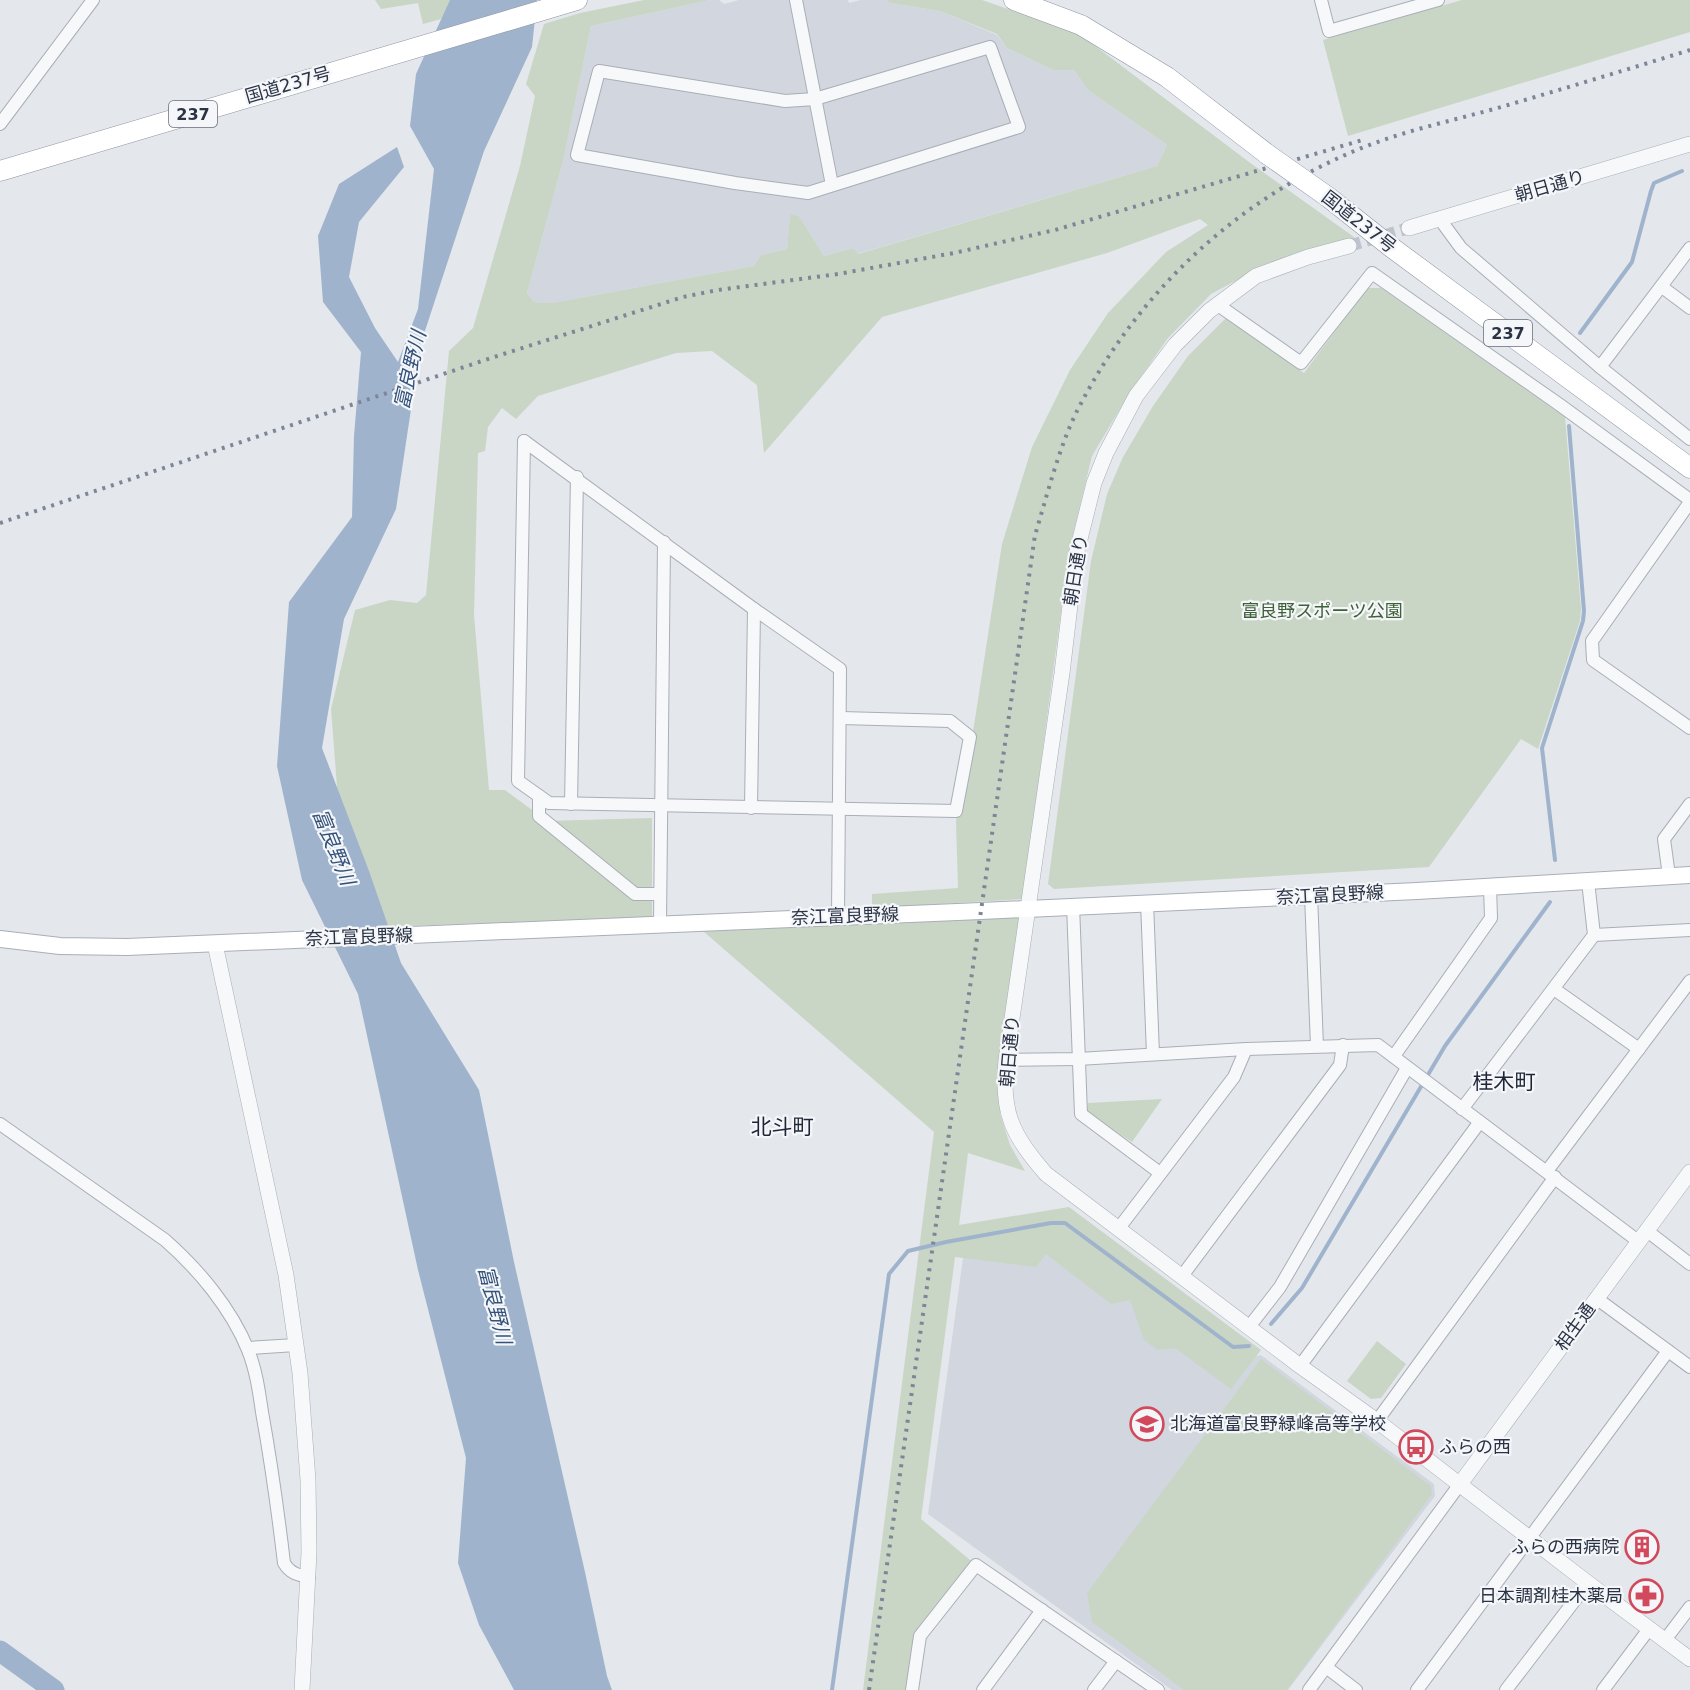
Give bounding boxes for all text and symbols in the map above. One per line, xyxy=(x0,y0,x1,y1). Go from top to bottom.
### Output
street label: 国道237号 xyxy=(242,62,333,107)
road number: 237 xyxy=(169,101,217,127)
street label: 朝日通り xyxy=(1512,166,1587,206)
street label: 国道237号 xyxy=(1318,186,1401,257)
road number: 237 xyxy=(1484,320,1532,346)
water label: 富良野川 xyxy=(389,326,431,412)
street label: 朝日通り xyxy=(1060,533,1092,607)
park label: 富良野スポーツ公園 xyxy=(1241,600,1403,621)
water label: 富良野川 xyxy=(308,805,361,890)
street label: 奈江富良野線 xyxy=(1275,881,1384,908)
street label: 奈江富良野線 xyxy=(791,903,899,928)
street label: 奈江富良野線 xyxy=(305,924,413,949)
street label: 朝日通り xyxy=(996,1014,1023,1088)
district label: 桂木町 xyxy=(1473,1070,1536,1094)
district label: 北斗町 xyxy=(751,1115,814,1139)
water label: 富良野川 xyxy=(474,1263,517,1349)
street label: 相生通 xyxy=(1550,1299,1599,1355)
school or university icon: 北海道富良野緑峰高等学校 xyxy=(1129,1406,1165,1442)
place label: 北海道富良野緑峰高等学校 xyxy=(1170,1413,1386,1434)
bus stop icon: ふらの西 xyxy=(1398,1429,1434,1465)
place label: ふらの西 xyxy=(1439,1436,1511,1457)
building icon: ふらの西病院 xyxy=(1624,1529,1660,1565)
place label: ふらの西病院 xyxy=(1511,1536,1619,1557)
pharmacy icon: 日本調剤桂木薬局 xyxy=(1628,1578,1664,1614)
place label: 日本調剤桂木薬局 xyxy=(1479,1585,1623,1606)

